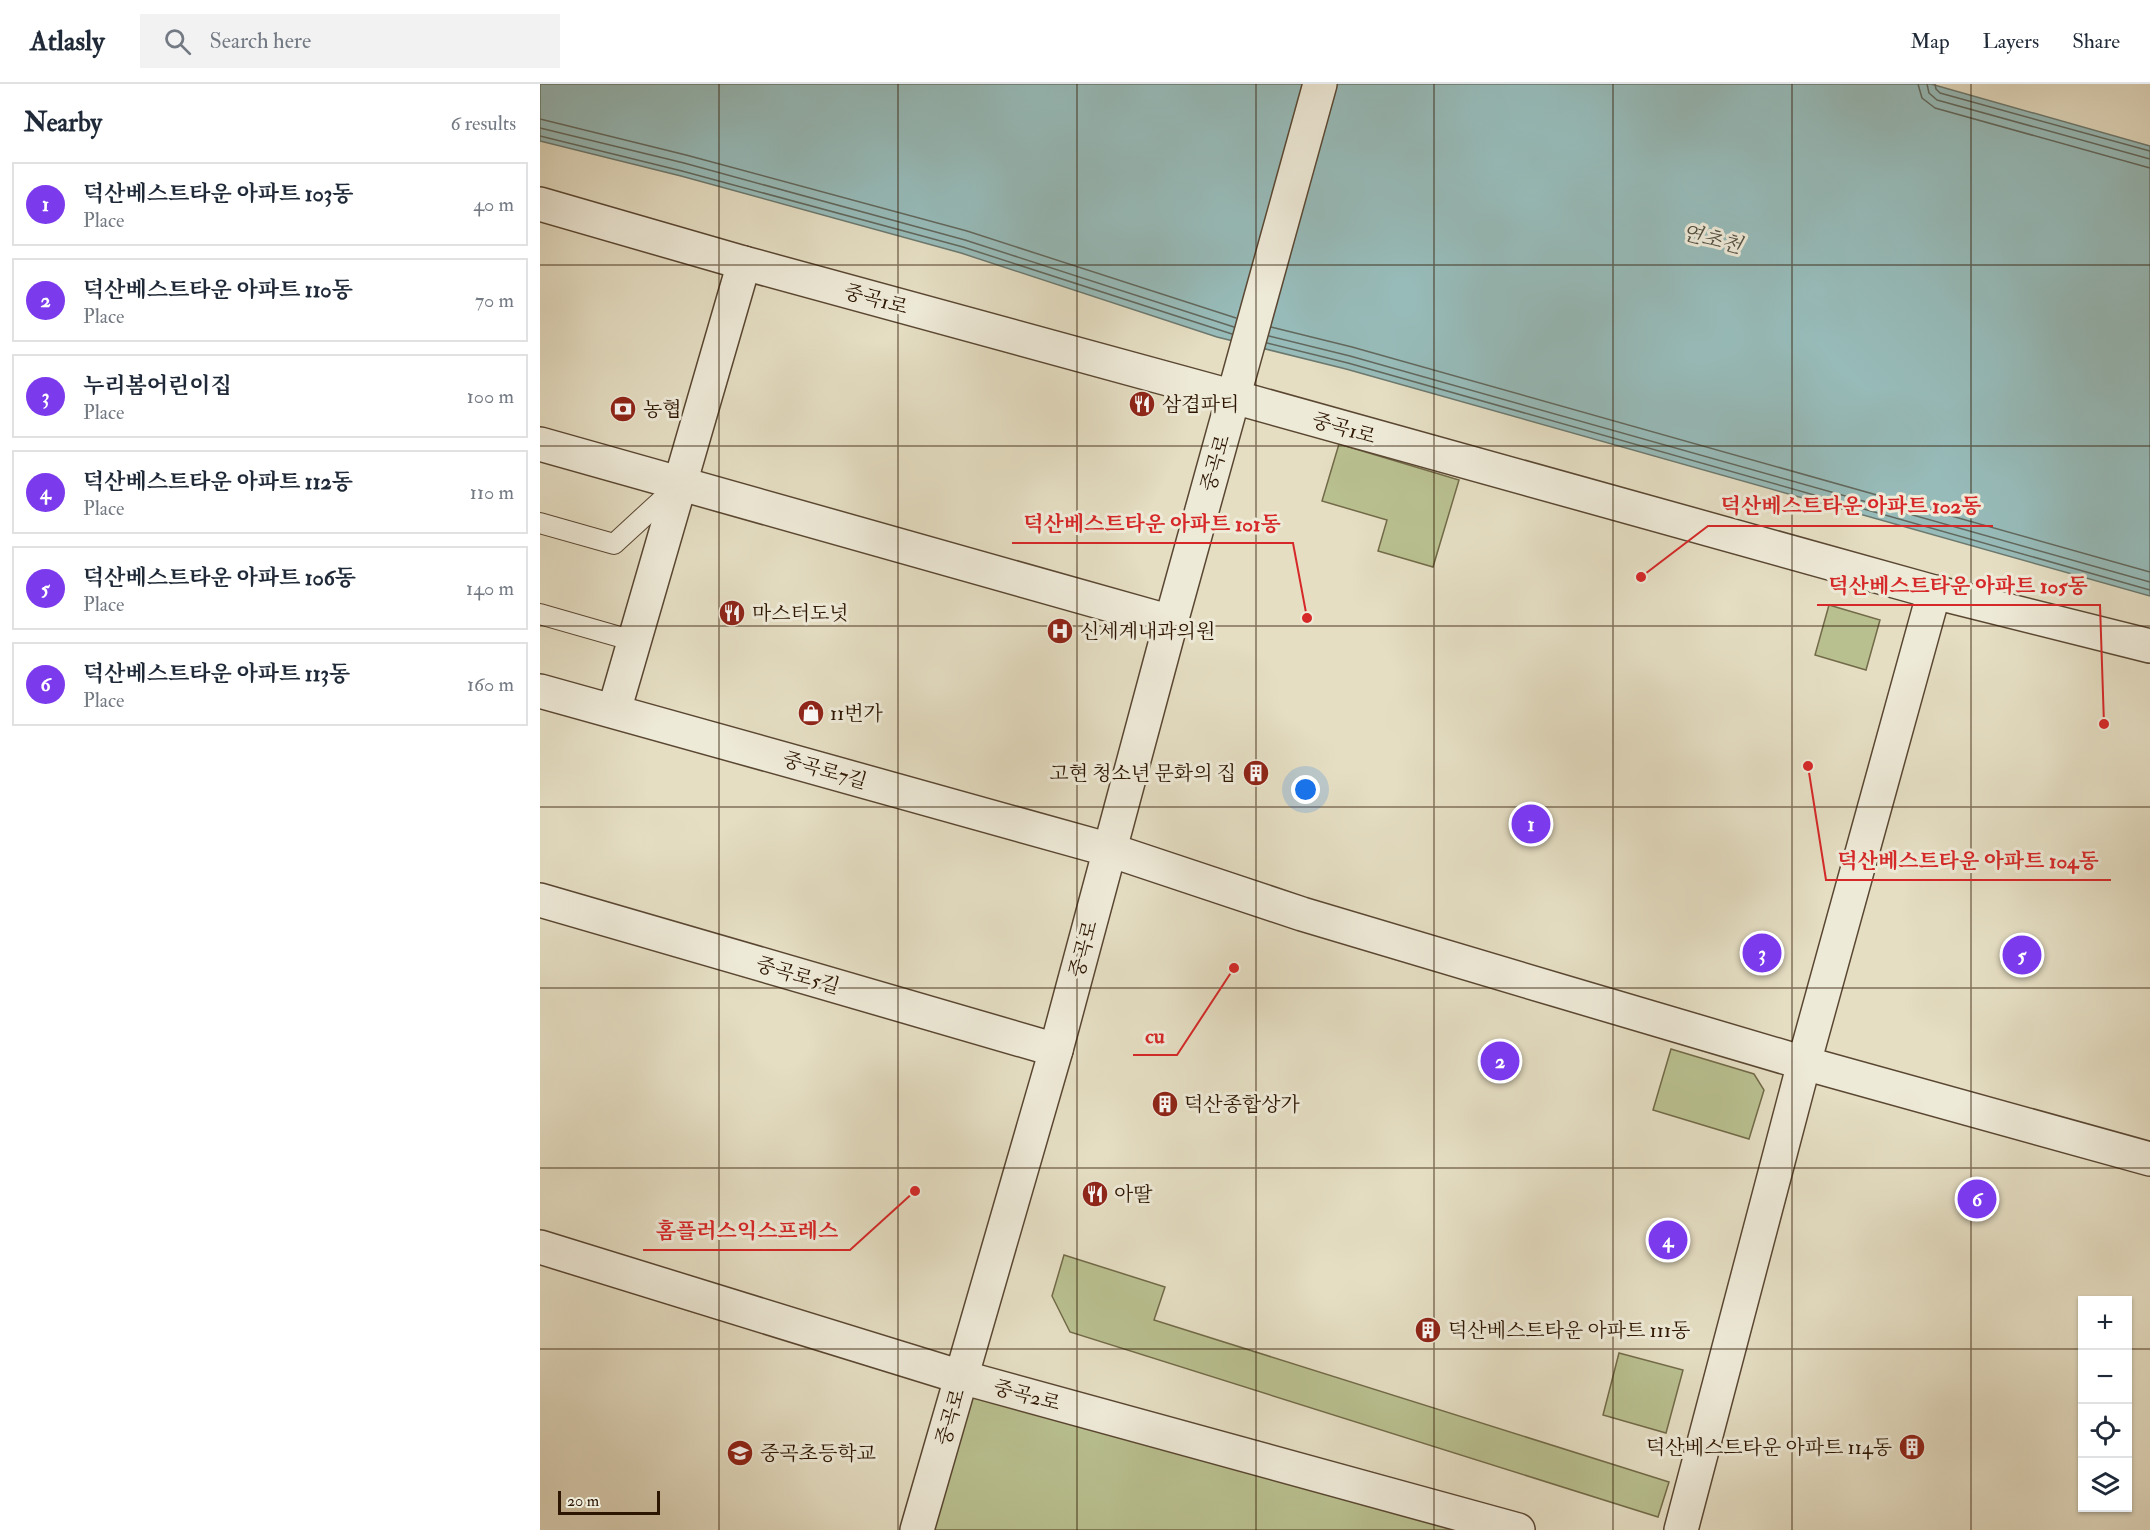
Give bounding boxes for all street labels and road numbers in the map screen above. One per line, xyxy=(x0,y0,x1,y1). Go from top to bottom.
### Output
street label: 중곡1로 xyxy=(841,279,911,320)
street label: 중곡1로 xyxy=(1309,407,1379,449)
street label: 중곡로 xyxy=(1195,432,1235,494)
street label: 중곡로7길 xyxy=(780,747,870,794)
street label: 중곡로 xyxy=(1064,918,1103,980)
street label: 중곡로5길 xyxy=(753,952,843,999)
street label: 중곡2로 xyxy=(991,1375,1063,1416)
street label: 중곡로 xyxy=(930,1386,970,1448)

